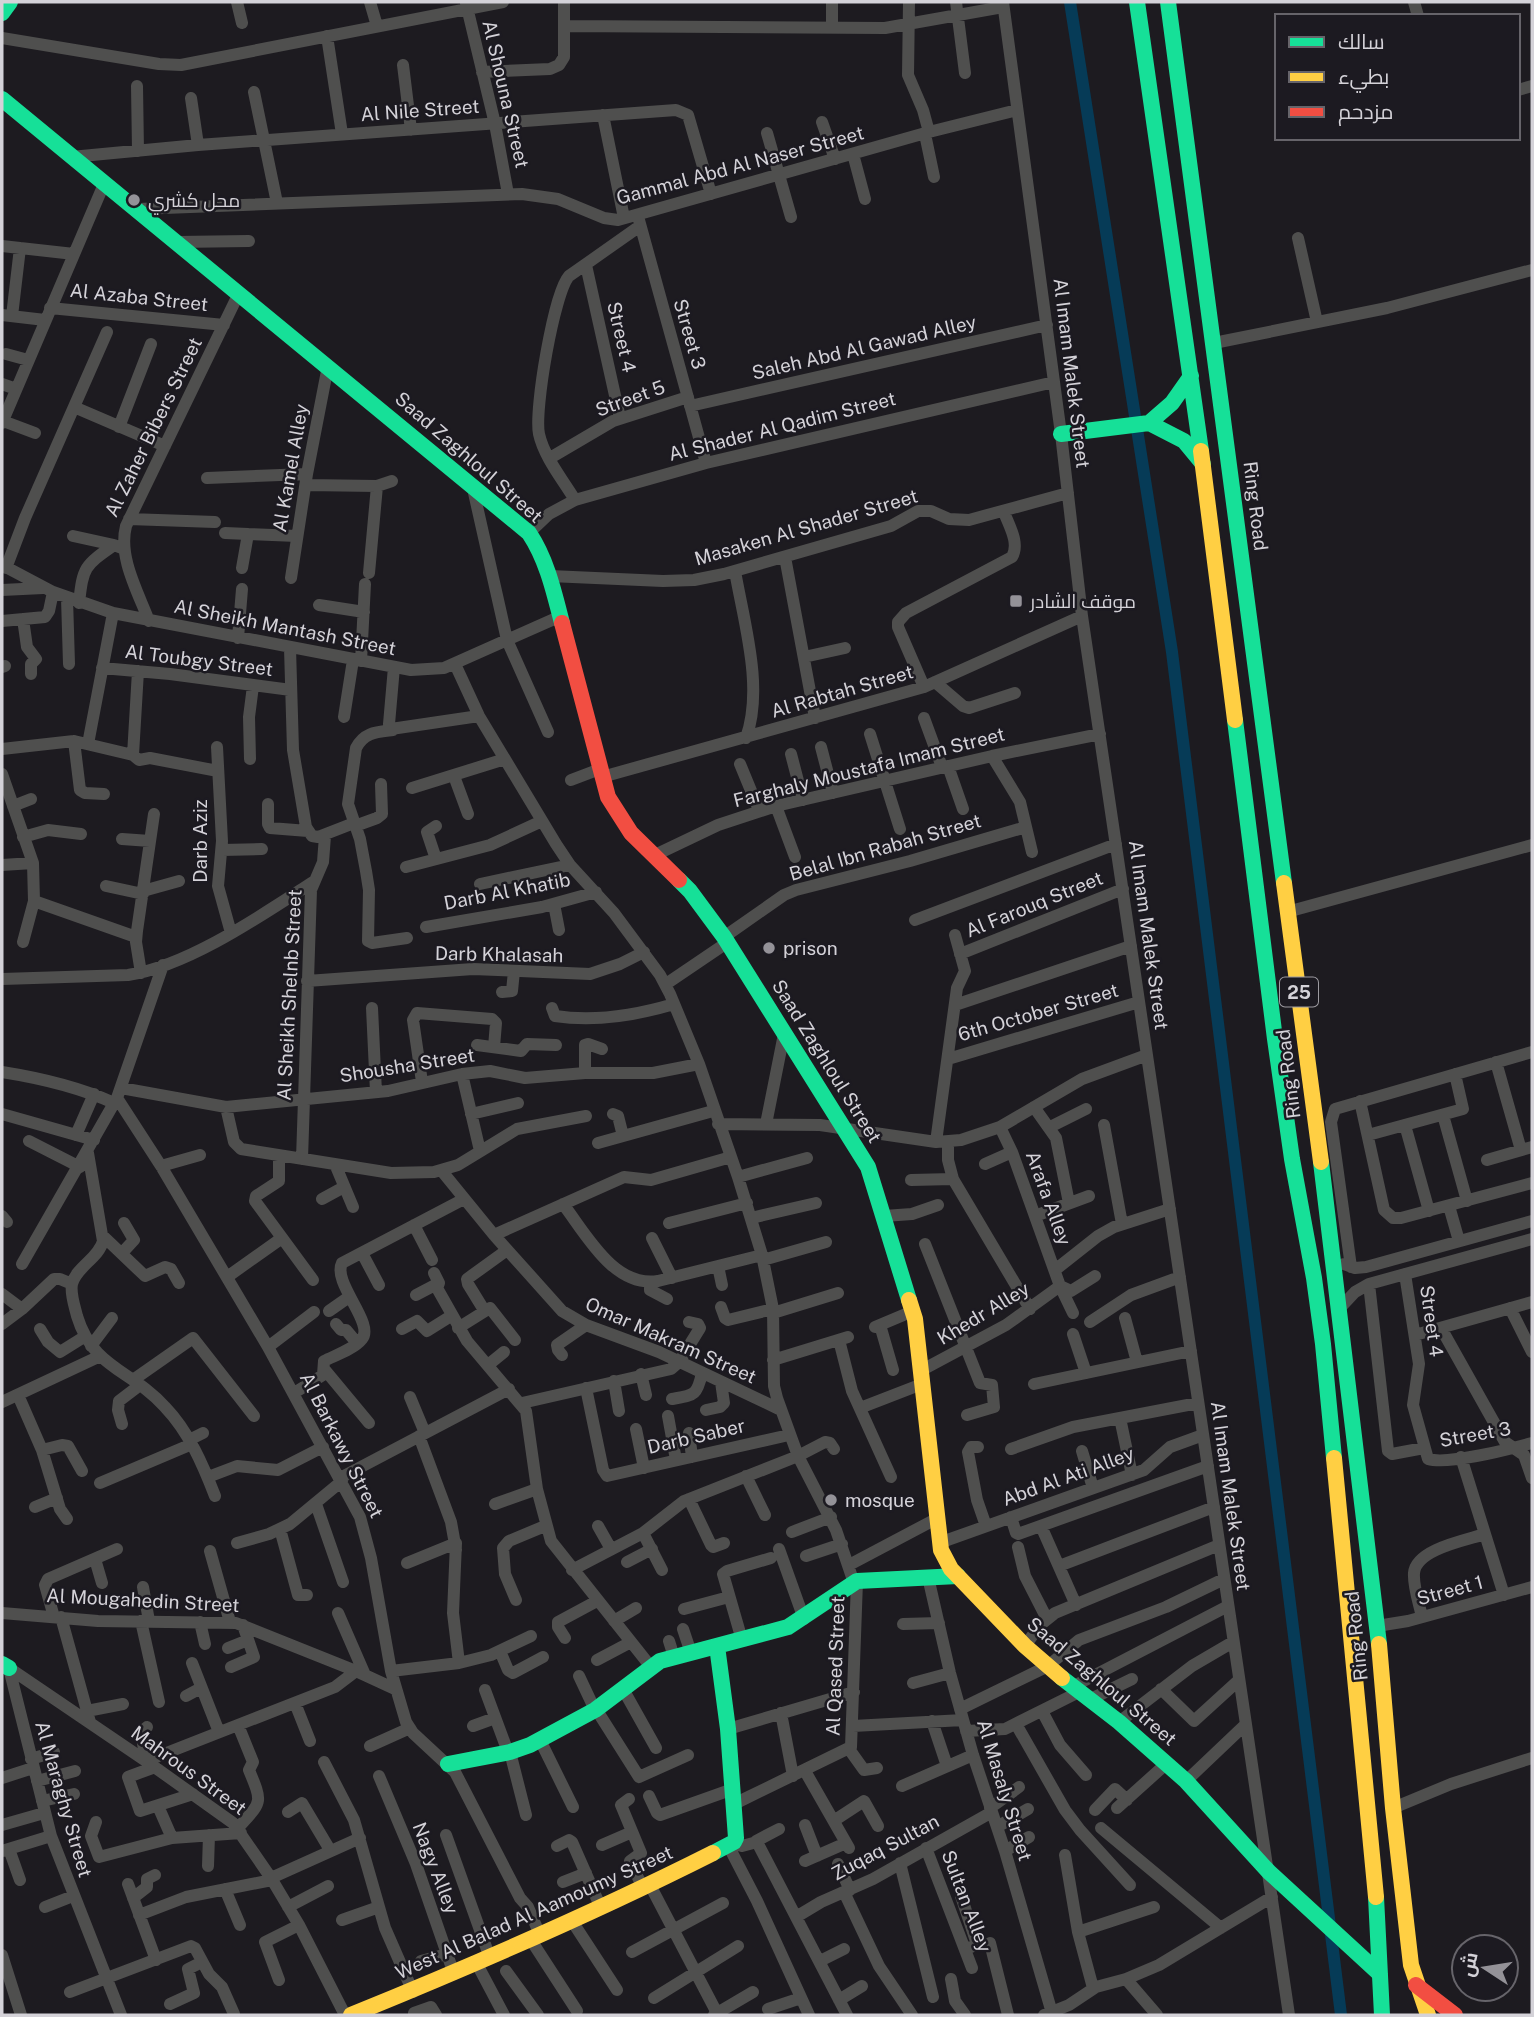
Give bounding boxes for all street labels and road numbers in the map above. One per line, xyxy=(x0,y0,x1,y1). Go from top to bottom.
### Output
street label: Al Shouna Street xyxy=(478,18,534,170)
street label: Al Nile Street xyxy=(360,95,480,125)
street label: Gammal Abd Al Naser Street xyxy=(614,121,866,209)
street label: Al Imam Malek Street xyxy=(1049,277,1095,469)
street label: Al Azaba Street xyxy=(69,279,209,315)
street label: Street 3 xyxy=(669,296,711,372)
street label: Street 4 xyxy=(603,299,641,375)
street label: Saleh Abd Al Gawad Alley xyxy=(750,310,978,384)
street label: Al Zaher Bibers Street xyxy=(100,334,206,520)
street label: Street 5 xyxy=(592,375,668,421)
street label: Saad Zaghloul Street xyxy=(391,387,547,527)
street label: Al Shader Al Qadim Street xyxy=(666,387,898,465)
street label: Al Kamel Alley xyxy=(268,402,312,534)
street label: Ring Road xyxy=(1240,460,1272,552)
street label: Masaken Al Shader Street xyxy=(692,485,920,569)
street label: Al Sheikh Mantash Street xyxy=(172,595,398,659)
street label: Al Toubgy Street xyxy=(124,640,274,680)
street label: Al Rabtah Street xyxy=(768,660,916,722)
street label: Farghaly Moustafa Imam Street xyxy=(731,723,1007,811)
street label: Darb Aziz xyxy=(189,799,211,883)
street label: Belal Ibn Rabah Street xyxy=(787,809,983,885)
street label: Al Imam Malek Street xyxy=(1125,839,1173,1031)
street label: Al Farouq Street xyxy=(962,866,1106,942)
street label: Darb Al Khatib xyxy=(442,868,572,914)
street label: Al Sheikh Shelnb Street xyxy=(272,889,306,1101)
street label: Darb Khalasah xyxy=(435,942,563,966)
street label: Saad Zaghloul Street xyxy=(768,975,886,1147)
road number: 25 xyxy=(1280,978,1318,1007)
street label: 6th October Street xyxy=(955,979,1121,1045)
street label: Ring Road xyxy=(1272,1028,1304,1120)
street label: Shousha Street xyxy=(338,1043,476,1087)
street label: Arafa Alley xyxy=(1022,1148,1076,1248)
street label: Khedr Alley xyxy=(933,1277,1033,1349)
street label: Street 4 xyxy=(1416,1284,1448,1358)
street label: Omar Makram Street xyxy=(582,1292,760,1388)
street label: Al Barkawy Street xyxy=(296,1369,388,1521)
street label: Al Imam Malek Street xyxy=(1207,1400,1255,1592)
street label: Darb Saber xyxy=(645,1414,747,1458)
street label: Street 3 xyxy=(1438,1417,1512,1451)
street label: Abd Al Ati Alley xyxy=(999,1442,1137,1510)
street label: Street 1 xyxy=(1414,1571,1486,1609)
street label: Al Mougahedin Street xyxy=(46,1584,240,1616)
street label: Ring Road xyxy=(1340,1590,1372,1682)
street label: Al Qased Street xyxy=(822,1596,848,1736)
street label: Saad Zaghloul Street xyxy=(1023,1612,1181,1750)
street label: Al Masaly Street xyxy=(973,1717,1037,1863)
street label: Al Maraghy Street xyxy=(31,1718,97,1880)
street label: Mahrous Street xyxy=(127,1721,251,1819)
street label: Zuqaq Sultan xyxy=(828,1809,942,1885)
street label: Nagy Alley xyxy=(408,1819,464,1917)
street label: West Al Balad Al Aamoumy Street xyxy=(392,1841,676,1983)
street label: Sultan Alley xyxy=(937,1847,997,1955)

